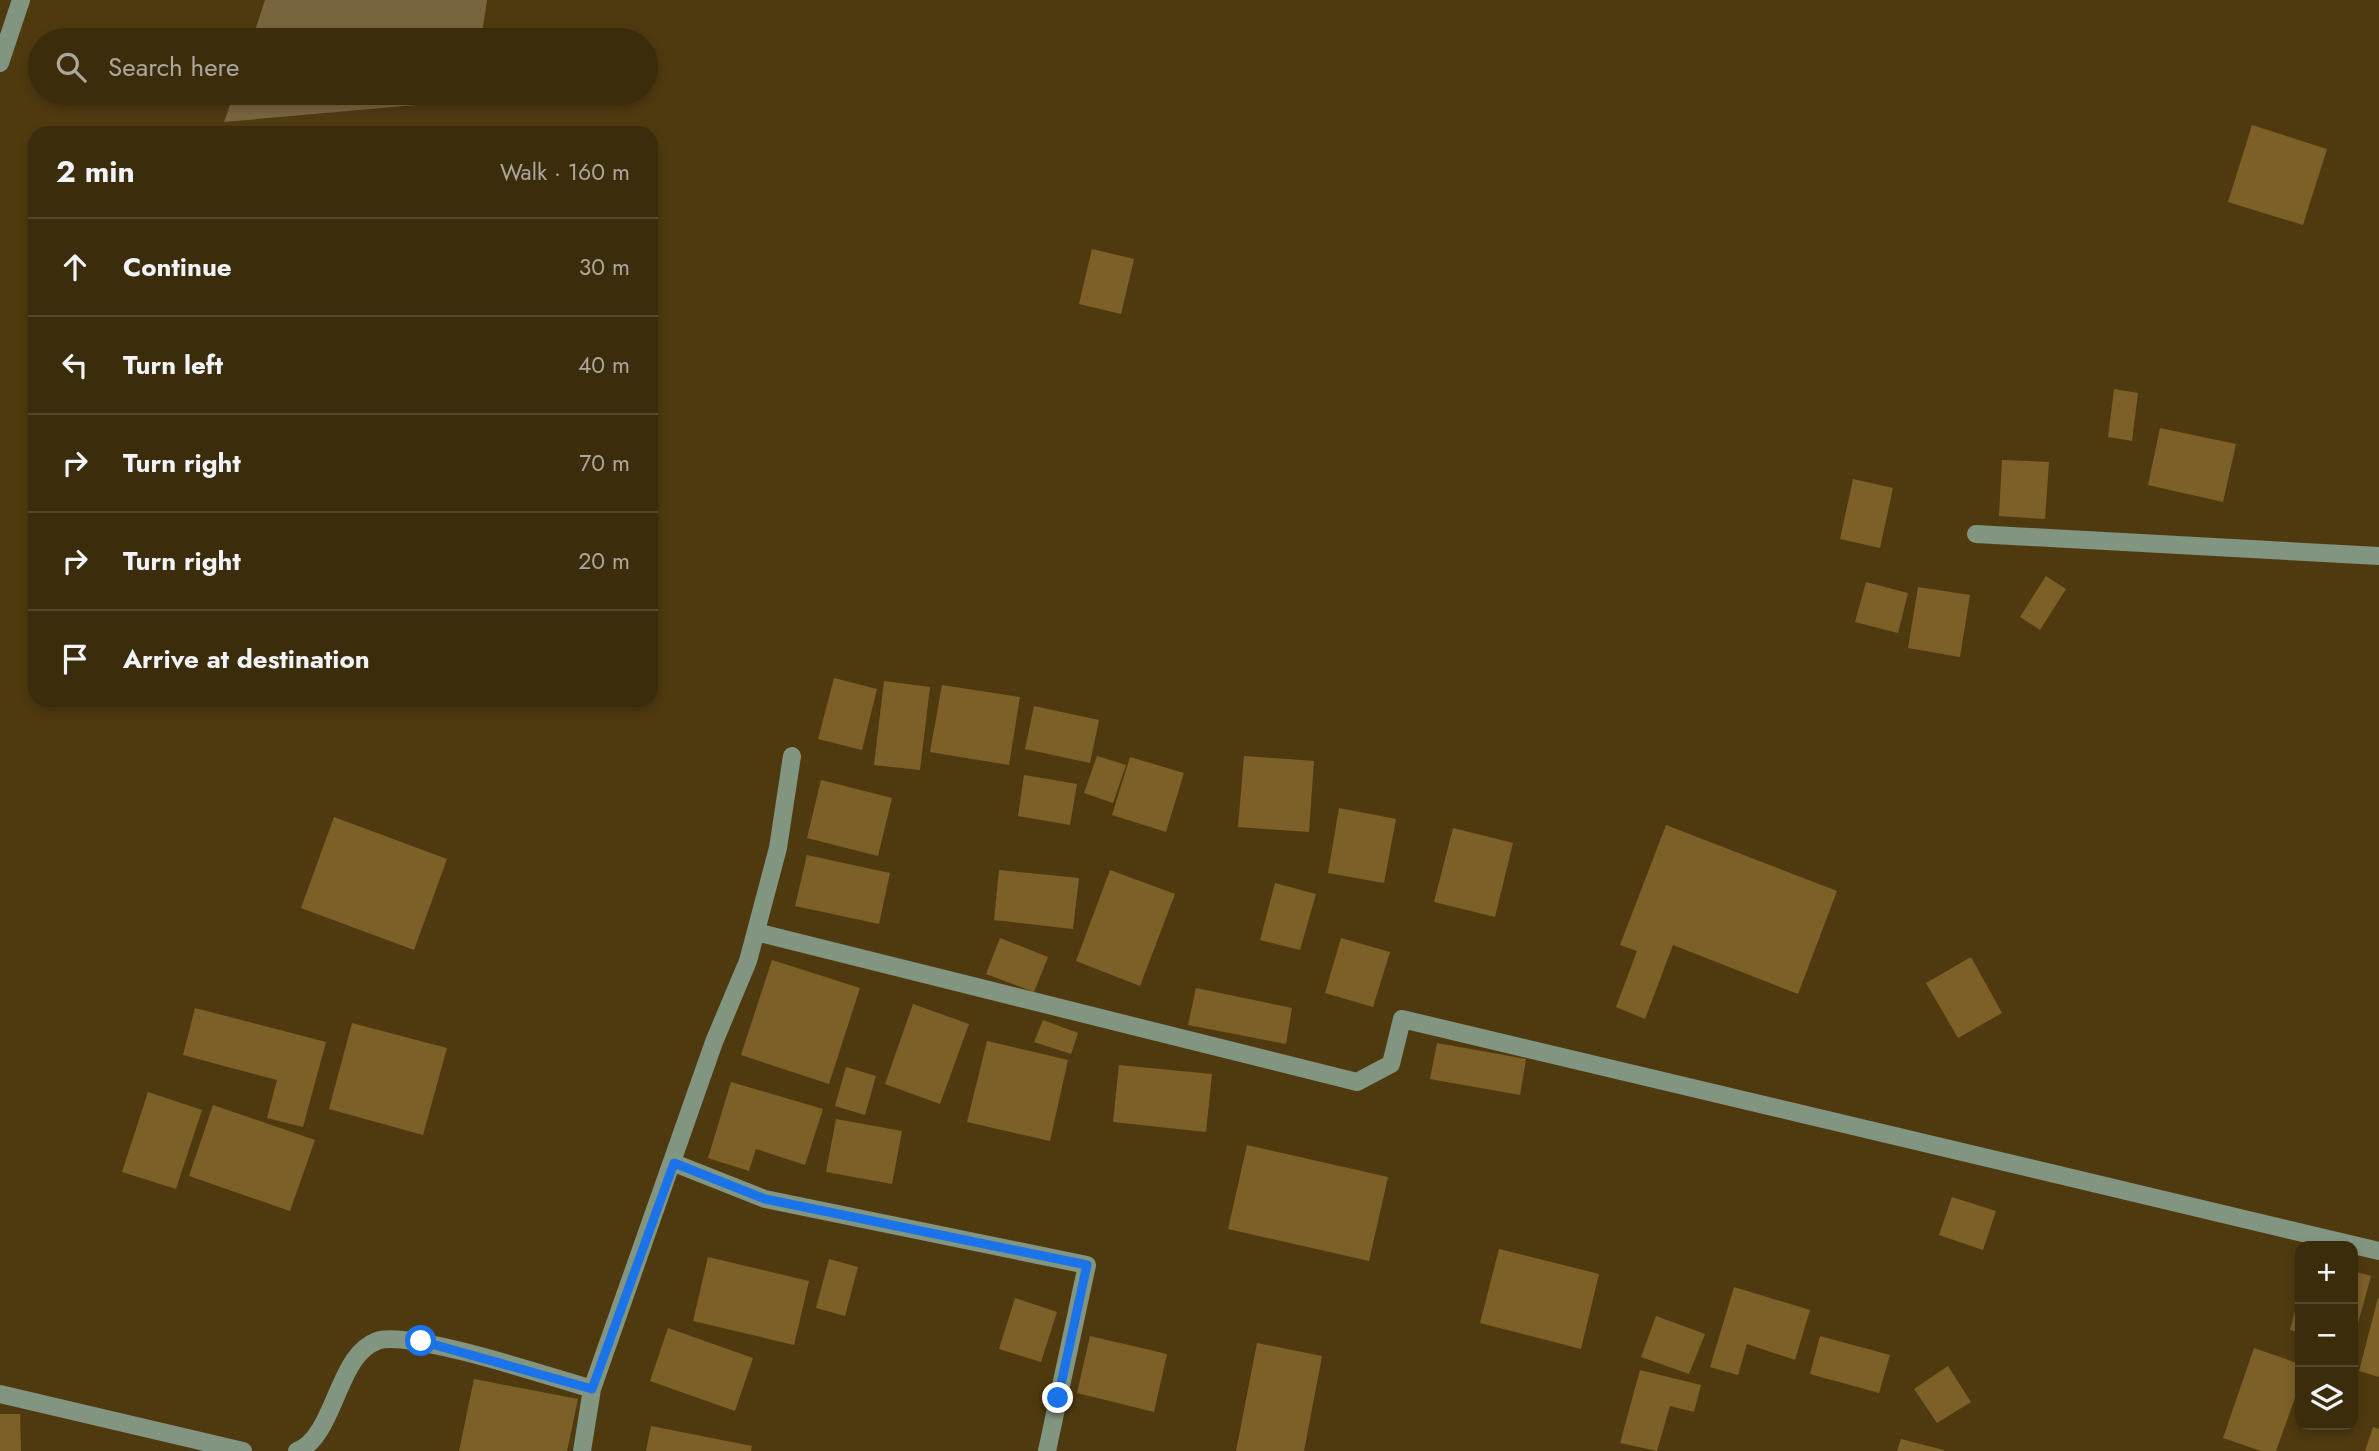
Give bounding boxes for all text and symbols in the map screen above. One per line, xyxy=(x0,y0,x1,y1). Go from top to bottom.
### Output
search box xyxy=(28,28,658,105)
icon: search xyxy=(52,48,90,86)
text: Search here xyxy=(108,48,240,86)
text: 2 min xyxy=(56,150,135,193)
text: Walk · 160 m xyxy=(500,155,630,189)
icon: ahead xyxy=(56,248,94,286)
text: Continue xyxy=(123,248,232,286)
text: 30 m xyxy=(579,250,630,284)
icon: left xyxy=(56,346,94,384)
text: Turn left xyxy=(123,346,223,384)
text: 40 m xyxy=(578,348,630,382)
icon: right xyxy=(56,444,94,482)
text: Turn right xyxy=(123,444,241,482)
text: 70 m xyxy=(579,446,630,480)
icon: right xyxy=(56,542,94,580)
text: Turn right xyxy=(123,542,241,580)
text: 20 m xyxy=(578,544,630,578)
icon: arrive xyxy=(56,640,94,678)
text: Arrive at destination xyxy=(123,640,370,678)
map controls xyxy=(2295,1241,2358,1430)
button: + xyxy=(2295,1241,2358,1304)
button: − xyxy=(2295,1304,2358,1367)
route start xyxy=(405,1325,436,1356)
button: layers xyxy=(2295,1367,2358,1430)
route end xyxy=(1042,1382,1073,1413)

